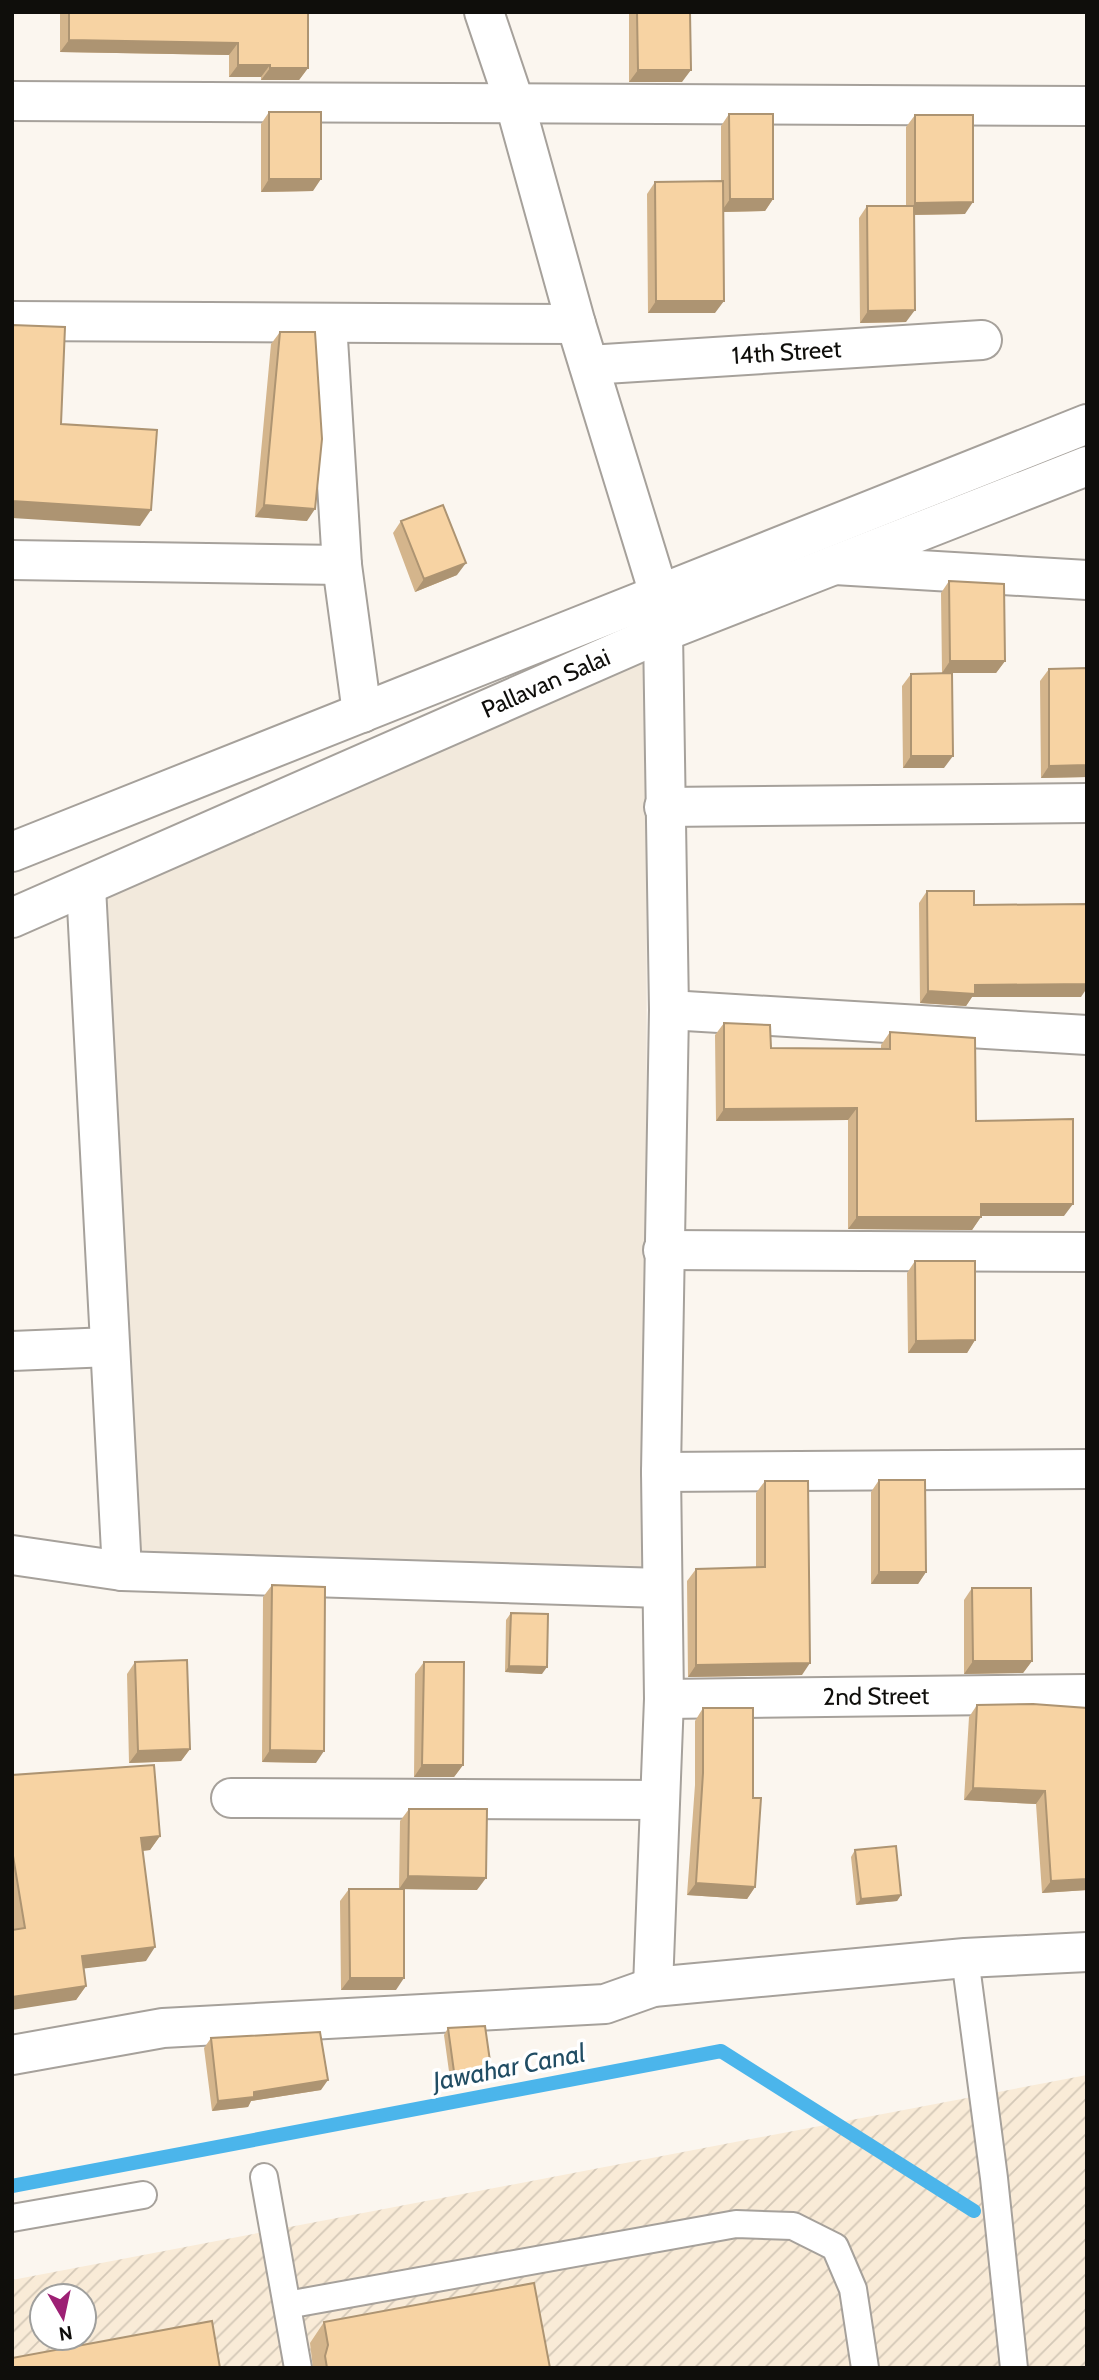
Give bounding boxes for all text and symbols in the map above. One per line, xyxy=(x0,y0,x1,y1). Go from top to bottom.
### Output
street label: 14th Street xyxy=(731,334,842,370)
street label: Pallavan Salai xyxy=(477,642,614,724)
street label: 2nd Street xyxy=(823,1681,929,1711)
water label: Jawahar Canal xyxy=(428,2037,588,2098)
north arrow xyxy=(28,2282,98,2352)
text: N xyxy=(57,2321,74,2346)

